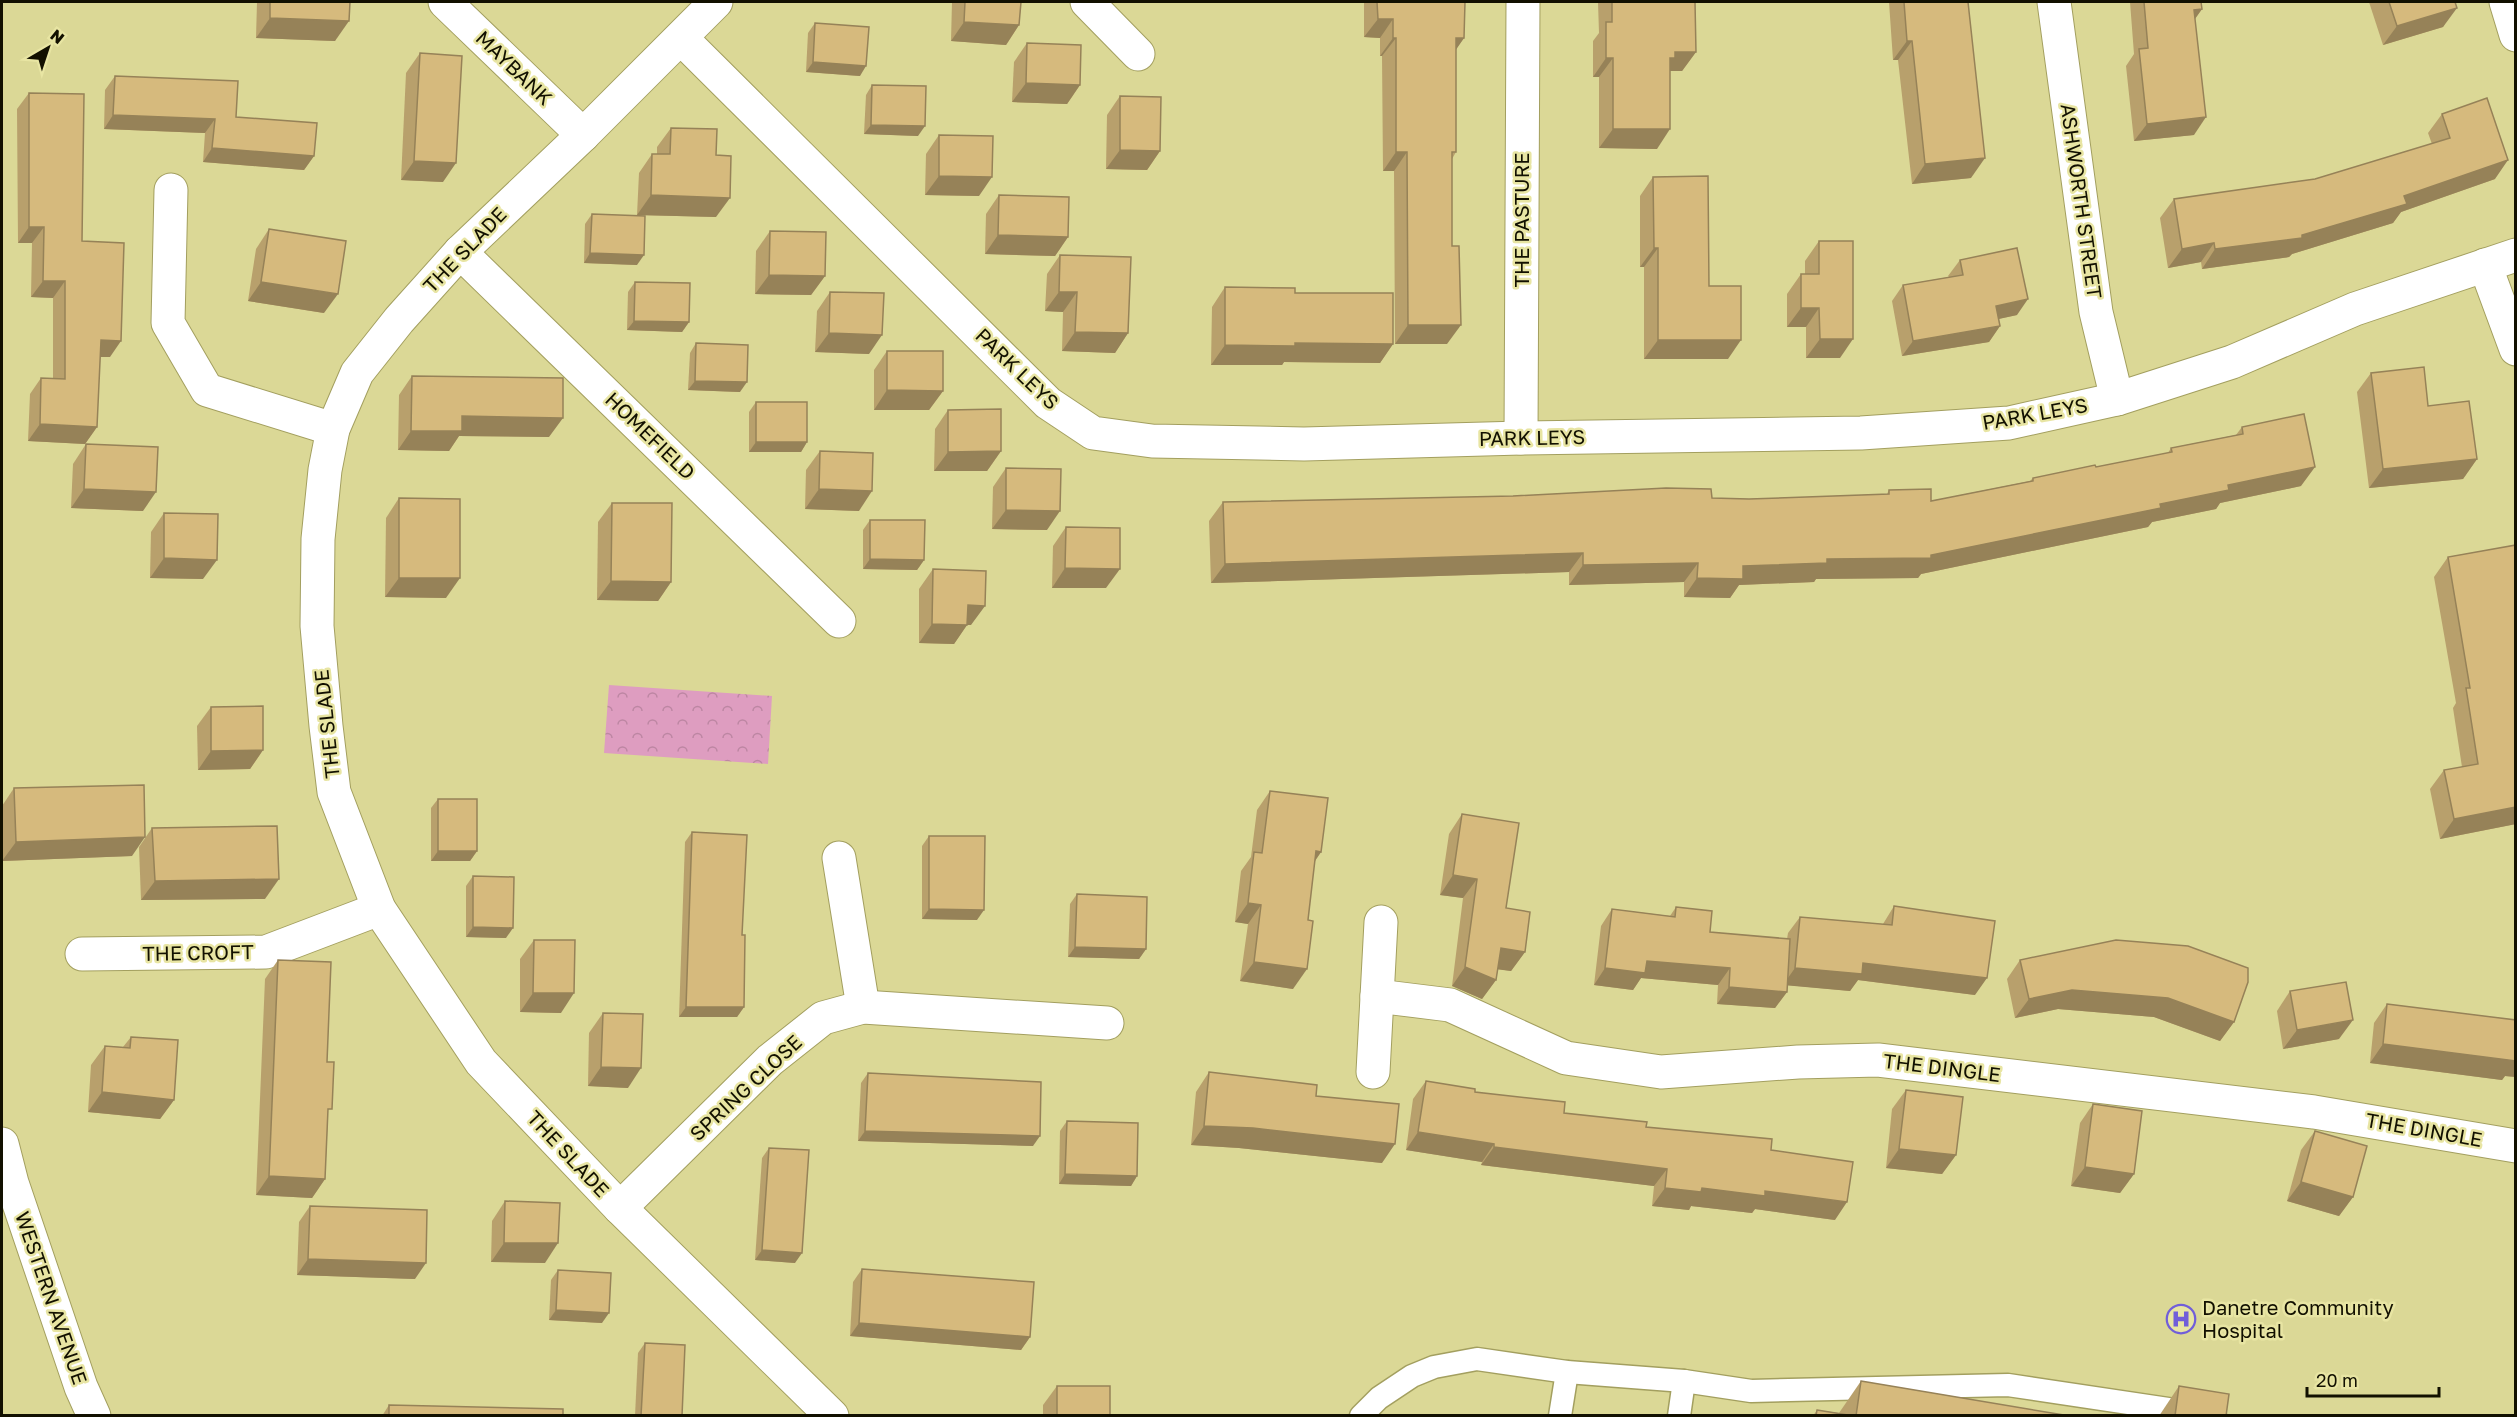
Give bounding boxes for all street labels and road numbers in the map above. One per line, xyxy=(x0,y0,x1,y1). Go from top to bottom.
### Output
street label: MAYBANK xyxy=(472,25,558,110)
street label: ASHWORTH STREET xyxy=(2056,102,2108,300)
street label: THE PASTURE xyxy=(1509,153,1533,287)
street label: THE SLADE xyxy=(418,202,511,297)
street label: PARK LEYS xyxy=(971,323,1064,414)
street label: HOMEFIELD xyxy=(601,387,700,484)
street label: PARK LEYS xyxy=(1980,392,2089,434)
street label: PARK LEYS xyxy=(1479,424,1585,450)
street label: THE SLADE xyxy=(308,669,344,780)
street label: THE CROFT xyxy=(142,939,254,965)
street label: SPRING CLOSE xyxy=(684,1029,806,1145)
street label: THE DINGLE xyxy=(1882,1048,2002,1086)
street label: THE SLADE xyxy=(523,1105,615,1201)
street label: THE DINGLE xyxy=(2364,1107,2484,1151)
street label: WESTERN AVENUE xyxy=(11,1208,93,1387)

